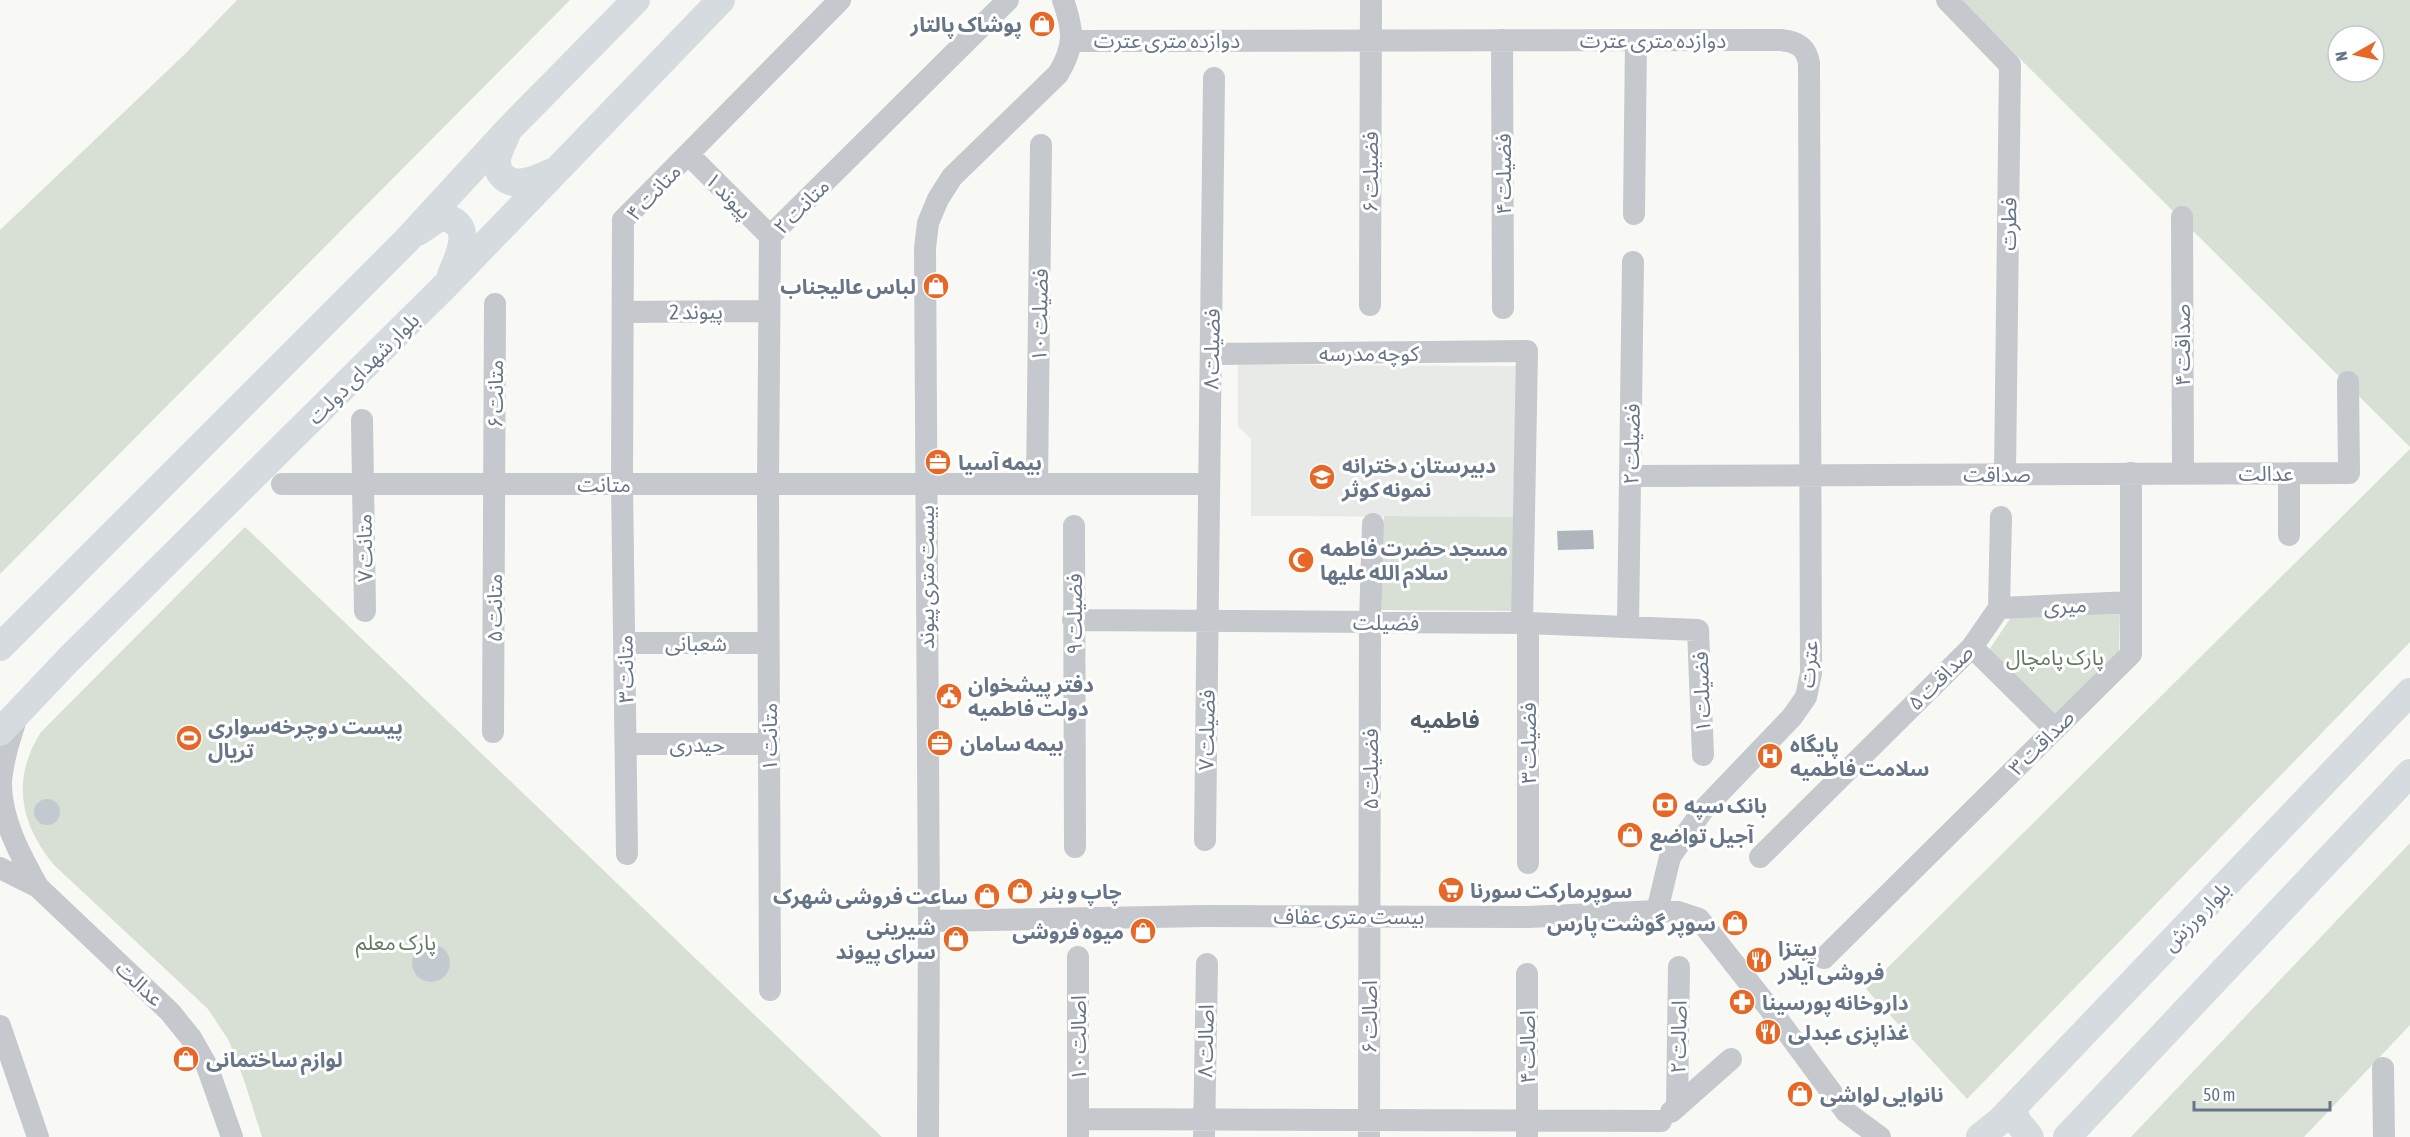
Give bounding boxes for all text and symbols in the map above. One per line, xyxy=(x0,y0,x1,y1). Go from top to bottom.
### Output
shop icon: پوشاک پالتار xyxy=(1027,9,1057,39)
place label: پوشاک پالتار xyxy=(910,12,1022,39)
north arrow xyxy=(2326,24,2386,84)
street label: دوازده متری عترت xyxy=(1094,28,1240,53)
street label: دوازده متری عترت xyxy=(1580,28,1726,53)
text: N xyxy=(2332,50,2351,62)
street label: فضیلت ۶ xyxy=(1358,131,1382,213)
street label: فضیلت ۴ xyxy=(1491,133,1515,215)
street label: متانت ۴ xyxy=(621,159,685,225)
street label: پیوند ۱ xyxy=(699,167,757,225)
street label: متانت ۲ xyxy=(768,173,834,239)
street label: فطرت xyxy=(1996,197,2021,251)
street label: فضیلت ۱۰ xyxy=(1026,268,1052,362)
shop icon: لباس عالیجناب xyxy=(921,271,951,301)
place label: لباس عالیجناب xyxy=(780,274,916,299)
street label: پیوند 2 xyxy=(669,299,723,326)
street label: صداقت ۴ xyxy=(2170,304,2194,386)
street label: بلوار شهدای دولت xyxy=(302,307,424,429)
street label: فضیلت ۸ xyxy=(1198,308,1224,390)
street label: کوچه مدرسه xyxy=(1319,341,1419,367)
street label: متانت ۶ xyxy=(483,360,507,428)
street label: فضیلت ۲ xyxy=(1618,403,1644,485)
office icon: بیمه آسیا xyxy=(923,447,953,477)
place label: بیمه آسیا xyxy=(958,450,1042,475)
place label: دبیرستان دخترانه نمونه کوثر xyxy=(1341,453,1496,502)
street label: عدالت xyxy=(2238,461,2294,485)
school or university icon: دبیرستان دخترانه نمونه کوثر xyxy=(1307,462,1337,492)
street label: صداقت xyxy=(1963,462,2031,486)
street label: متانت xyxy=(577,472,631,496)
street label: بیست متری پیوند xyxy=(914,505,940,649)
street label: متانت ۷ xyxy=(351,514,377,582)
place label: مسجد حضرت فاطمه سلام الله علیها xyxy=(1320,536,1508,589)
mosque icon: مسجد حضرت فاطمه سلام الله علیها xyxy=(1286,545,1316,575)
street label: فضیلت ۹ xyxy=(1062,573,1086,655)
street label: متانت ۵ xyxy=(482,574,506,642)
street label: میری xyxy=(2043,592,2087,619)
street label: فضیلت xyxy=(1353,609,1419,635)
street label: شعبانی xyxy=(665,631,727,656)
street label: متانت ۳ xyxy=(612,635,638,703)
street label: عترت xyxy=(1794,639,1823,689)
street label: صداقت ۵ xyxy=(1902,639,1978,715)
park label: پارک پامچال xyxy=(2006,645,2104,671)
street label: فضیلت ۱ xyxy=(1688,651,1715,733)
place label: دفتر پیشخوان دولت فاطمیه xyxy=(968,672,1094,721)
public building icon: دفتر پیشخوان دولت فاطمیه xyxy=(934,681,964,711)
street label: فضیلت ۷ xyxy=(1193,689,1219,771)
street label: فضیلت ۳ xyxy=(1516,702,1540,784)
street label: متانت ۱ xyxy=(757,703,781,771)
street label: صداقت ۳ xyxy=(2003,704,2079,780)
district label: فاطمیه xyxy=(1410,707,1480,733)
place label: پیست دوچرخه‌سواری تریال xyxy=(208,714,403,763)
sports icon: پیست دوچرخه‌سواری تریال xyxy=(174,723,204,753)
office icon: بیمه سامان xyxy=(925,728,955,758)
street label: فضیلت ۵ xyxy=(1358,728,1382,810)
place label: بیمه سامان xyxy=(960,731,1064,756)
street label: حیدری xyxy=(669,732,725,757)
place label: پایگاه سلامت فاطمیه xyxy=(1790,732,1929,781)
hospital icon: پایگاه سلامت فاطمیه xyxy=(1755,741,1785,771)
bank icon: بانک سپه xyxy=(1650,790,1680,820)
place label: بانک سپه xyxy=(1684,793,1767,820)
shop icon: آجیل تواضع xyxy=(1615,820,1645,850)
place label: آجیل تواضع xyxy=(1650,823,1755,851)
supermarket icon: سوپرمارکت سورنا xyxy=(1436,875,1466,905)
shop icon: چاپ و بنر xyxy=(1005,876,1035,906)
street label: بلوار ورزش xyxy=(2157,876,2236,956)
place label: سوپرمارکت سورنا xyxy=(1470,878,1632,905)
place label: چاپ و بنر xyxy=(1039,879,1122,906)
shop icon: ساعت فروشی شهرک xyxy=(972,881,1002,911)
place label: ساعت فروشی شهرک xyxy=(773,884,968,909)
street label: بیست متری عفاف xyxy=(1274,904,1424,929)
shop icon: سوپر گوشت پارس xyxy=(1720,908,1750,938)
place label: سوپر گوشت پارس xyxy=(1547,911,1716,938)
place label: شیرینی سرای پیوند xyxy=(835,915,936,966)
shop icon: میوه فروشی xyxy=(1128,916,1158,946)
place label: میوه فروشی xyxy=(1012,919,1124,944)
shop icon: شیرینی سرای پیوند xyxy=(941,924,971,954)
park label: پارک معلم xyxy=(356,930,436,958)
place label: پیتزا فروشی آیلار xyxy=(1777,936,1884,985)
restaurant icon: پیتزا فروشی آیلار xyxy=(1744,945,1774,975)
street label: عدالت xyxy=(112,955,168,1011)
street label: اصالت ۶ xyxy=(1357,980,1381,1054)
pharmacy icon: داروخانه پورسینا xyxy=(1727,987,1757,1017)
place label: داروخانه پورسینا xyxy=(1762,990,1909,1017)
street label: اصالت ۱۰ xyxy=(1066,995,1090,1081)
street label: اصالت ۲ xyxy=(1665,1000,1691,1074)
street label: اصالت ۸ xyxy=(1192,1004,1218,1078)
street label: اصالت ۴ xyxy=(1515,1010,1539,1084)
restaurant icon: غذاپزی عبدلی xyxy=(1753,1017,1783,1047)
place label: غذاپزی عبدلی xyxy=(1788,1020,1909,1047)
shop icon: لوازم ساختمانی xyxy=(171,1044,201,1074)
place label: لوازم ساختمانی xyxy=(206,1047,343,1076)
scale bar xyxy=(2194,1074,2330,1112)
shop icon: نانوایی لواشی xyxy=(1785,1079,1815,1109)
place label: نانوایی لواشی xyxy=(1820,1082,1944,1107)
text: 50 m xyxy=(2203,1084,2235,1105)

